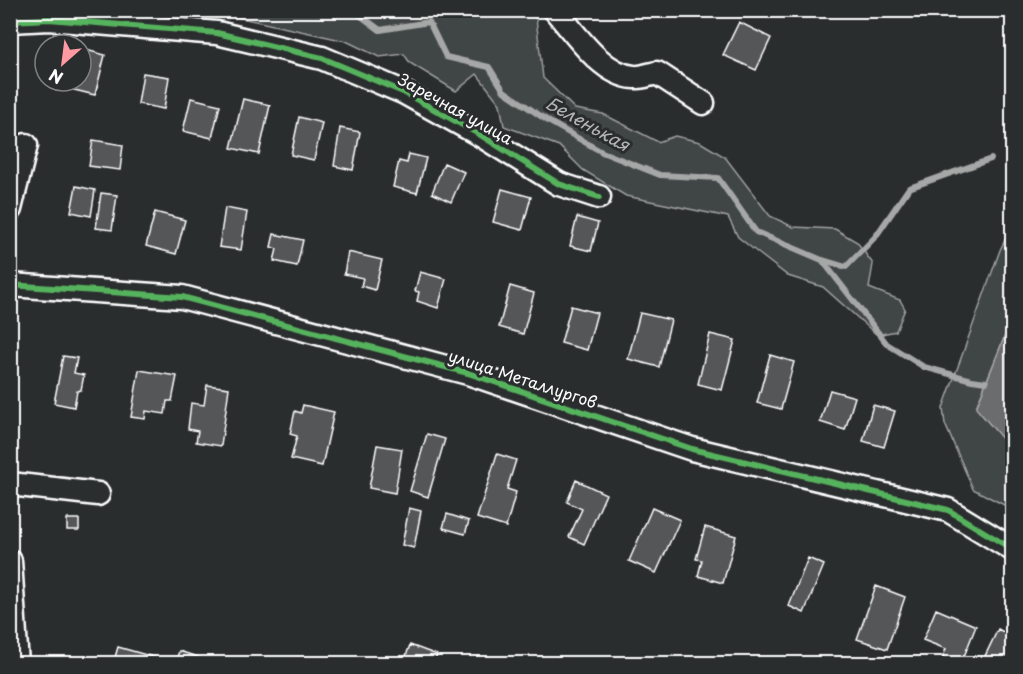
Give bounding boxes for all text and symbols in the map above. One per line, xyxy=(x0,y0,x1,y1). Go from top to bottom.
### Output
north arrow xyxy=(33,33,93,93)
text: N xyxy=(44,64,67,91)
street label: Заречная улица xyxy=(394,67,518,149)
water label: Беленькая xyxy=(541,89,636,158)
street label: улица Металлургов xyxy=(446,343,600,413)

